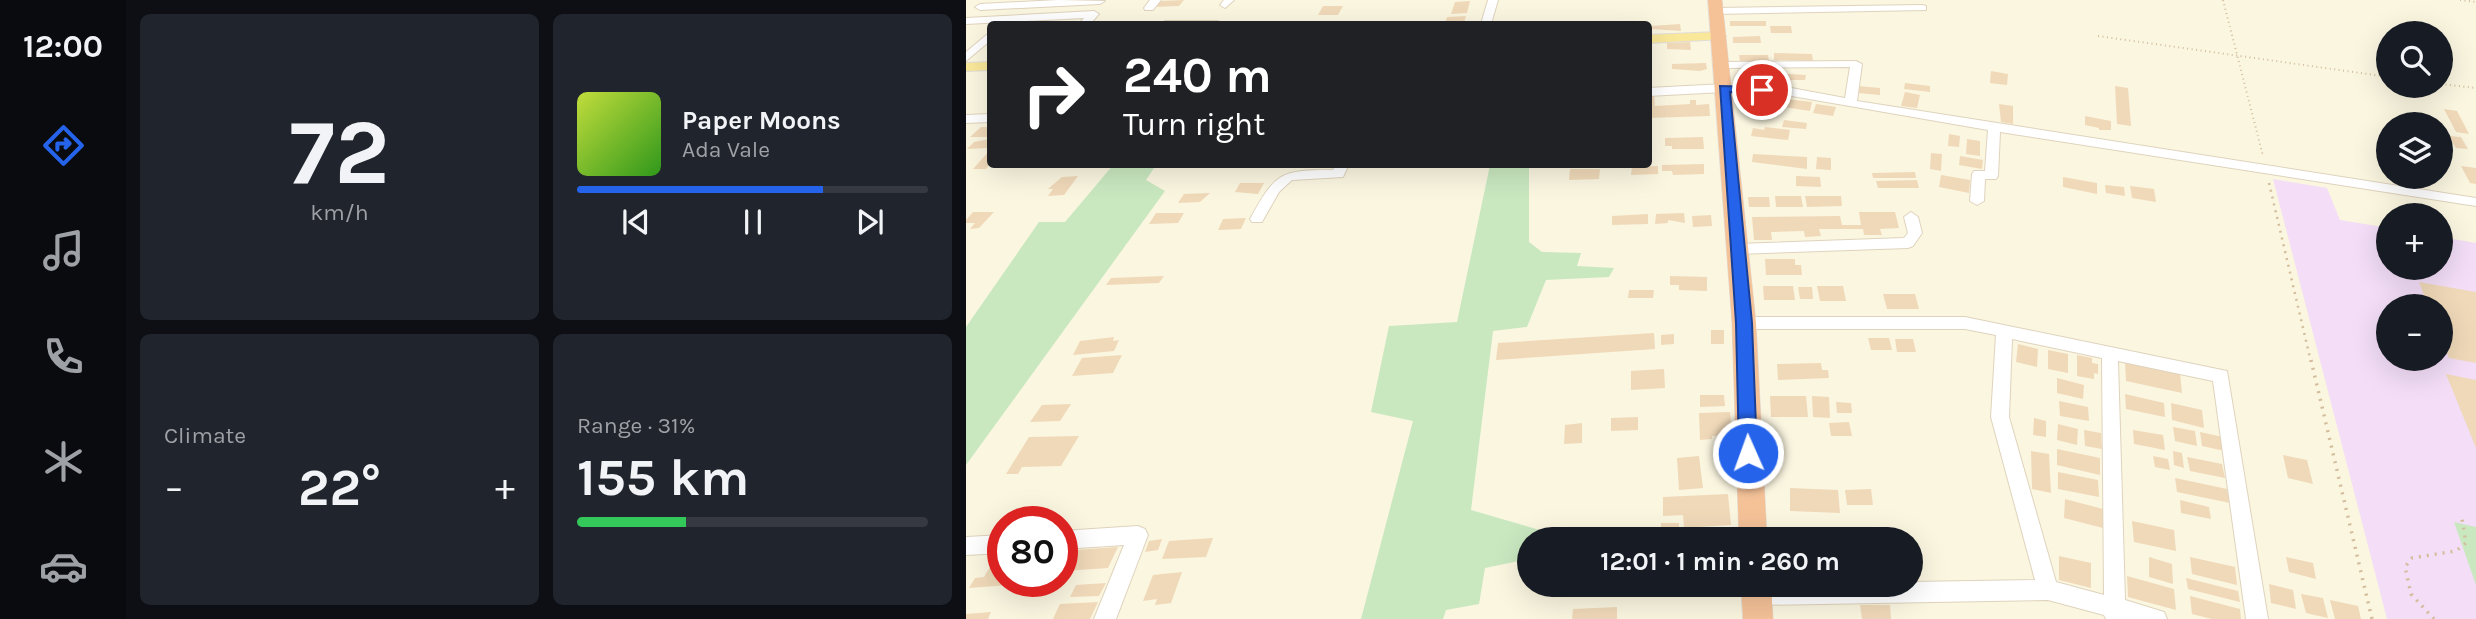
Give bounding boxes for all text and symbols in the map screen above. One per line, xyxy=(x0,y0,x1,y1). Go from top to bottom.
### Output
map controls xyxy=(2376,21,2453,371)
button: search xyxy=(2376,21,2453,98)
text: 12:00 xyxy=(23,28,103,65)
text: 240 m xyxy=(1123,47,1272,104)
icon: right xyxy=(1008,49,1099,140)
pin xyxy=(1732,60,1792,120)
icon: arrive xyxy=(1743,71,1781,109)
text: 72 xyxy=(289,100,390,206)
text: Paper Moons xyxy=(682,105,841,136)
text: Turn right xyxy=(1123,106,1265,143)
button: layers xyxy=(2376,112,2453,189)
icon: directions xyxy=(39,121,88,170)
text: Ada Vale xyxy=(682,136,770,163)
text: km/h xyxy=(310,199,369,226)
icon: previous xyxy=(617,203,655,241)
icon: pause xyxy=(734,203,772,241)
icon: next xyxy=(851,203,889,241)
button: + xyxy=(2376,203,2453,280)
icon: music xyxy=(39,226,88,275)
button: − xyxy=(2376,294,2453,371)
icon: phone xyxy=(39,332,88,381)
text: Range · 31% xyxy=(577,412,695,439)
position arrow xyxy=(1711,416,1785,490)
text: Climate xyxy=(164,422,246,449)
icon: climate xyxy=(39,437,88,486)
text: 155 km xyxy=(577,447,749,508)
text: 22° xyxy=(298,457,381,518)
text: − xyxy=(164,465,184,510)
text: + xyxy=(495,465,515,510)
speed limit sign: 80 xyxy=(987,506,1078,597)
icon: car xyxy=(39,542,88,591)
text: 12:01 · 1 min · 260 m xyxy=(1600,546,1840,577)

